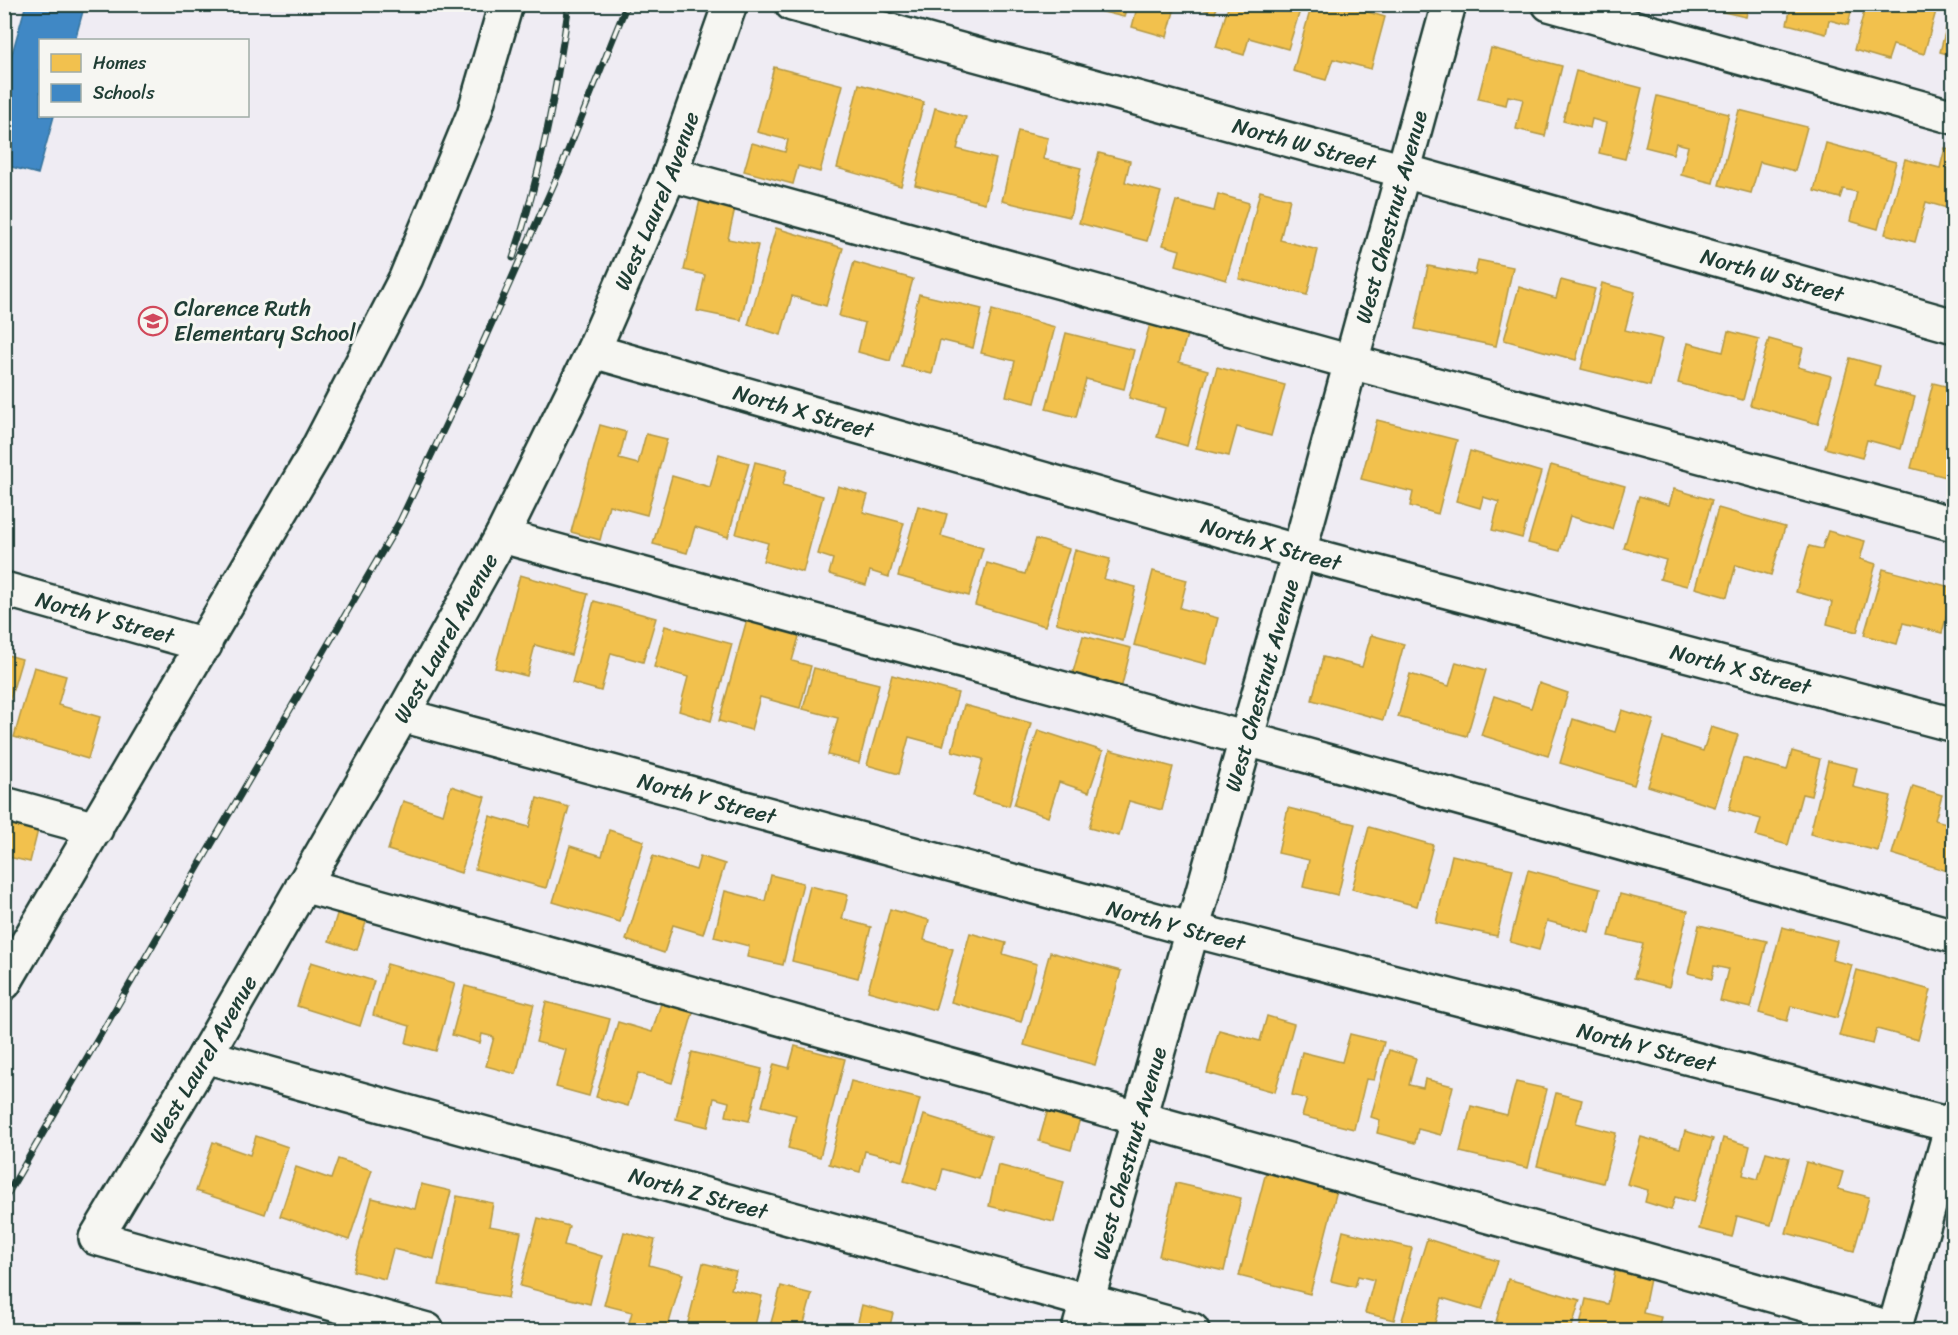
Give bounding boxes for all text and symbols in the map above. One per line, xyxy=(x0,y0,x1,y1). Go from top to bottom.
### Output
legend xyxy=(39,39,249,117)
text: Homes xyxy=(93,47,147,79)
text: Schools xyxy=(93,77,155,109)
street label: West Chestnut Avenue xyxy=(1343,105,1439,328)
street label: West Laurel Avenue xyxy=(602,106,710,296)
street label: North W Street xyxy=(1228,106,1382,182)
street label: North W Street xyxy=(1696,236,1850,314)
place label: Clarence Ruth Elementary School xyxy=(174,289,356,353)
school or university icon: Clarence Ruth Elementary School xyxy=(137,305,169,337)
street label: North X Street xyxy=(729,372,880,450)
street label: North X Street xyxy=(1196,506,1347,582)
street label: West Laurel Avenue xyxy=(382,545,509,730)
street label: West Chestnut Avenue xyxy=(1213,574,1310,796)
street label: North Y Street xyxy=(31,579,180,655)
street label: North X Street xyxy=(1666,631,1817,706)
street label: North Y Street xyxy=(633,760,782,836)
street label: North Y Street xyxy=(1102,888,1251,962)
street label: West Laurel Avenue xyxy=(138,967,268,1151)
street label: North Y Street xyxy=(1573,1010,1721,1084)
street label: West Chestnut Avenue xyxy=(1080,1042,1178,1264)
street label: North Z Street xyxy=(624,1155,773,1231)

